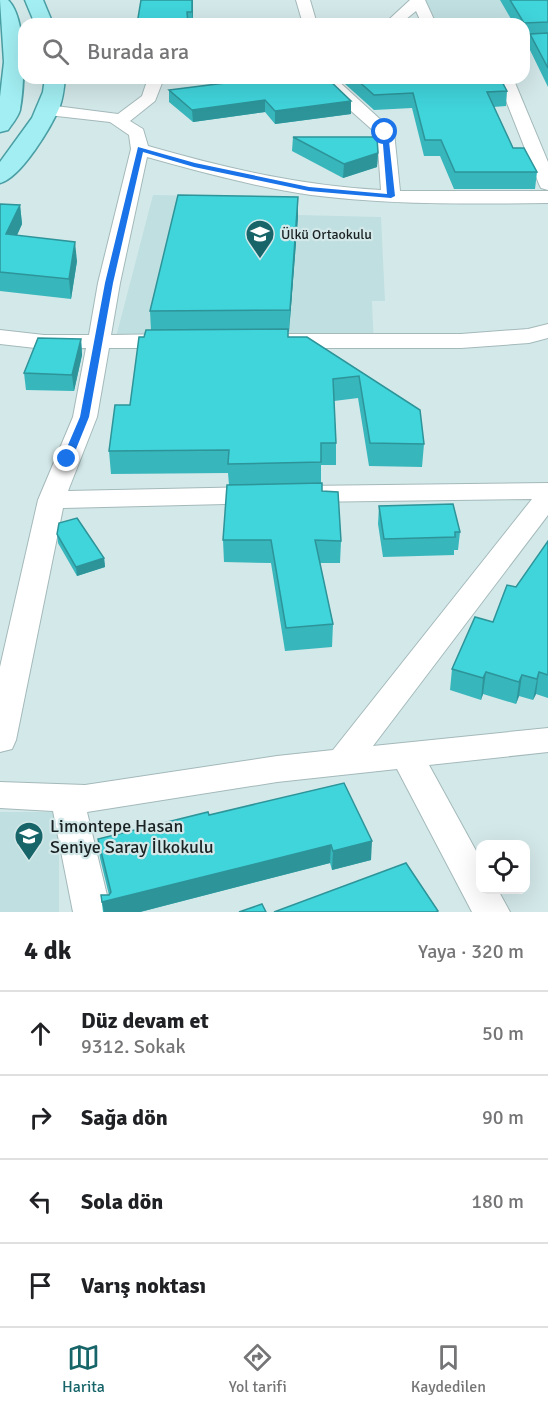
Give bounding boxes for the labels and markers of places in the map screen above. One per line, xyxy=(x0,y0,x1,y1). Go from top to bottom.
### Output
school or university icon: Ülkü Ortaokulu xyxy=(244,218,276,260)
place label: Ülkü Ortaokulu xyxy=(281,226,372,243)
place label: Limontepe Hasan Seniye Saray İlkokulu xyxy=(50,815,214,858)
school or university icon: Limontepe Hasan Seniye Saray İlkokulu xyxy=(13,820,45,862)

